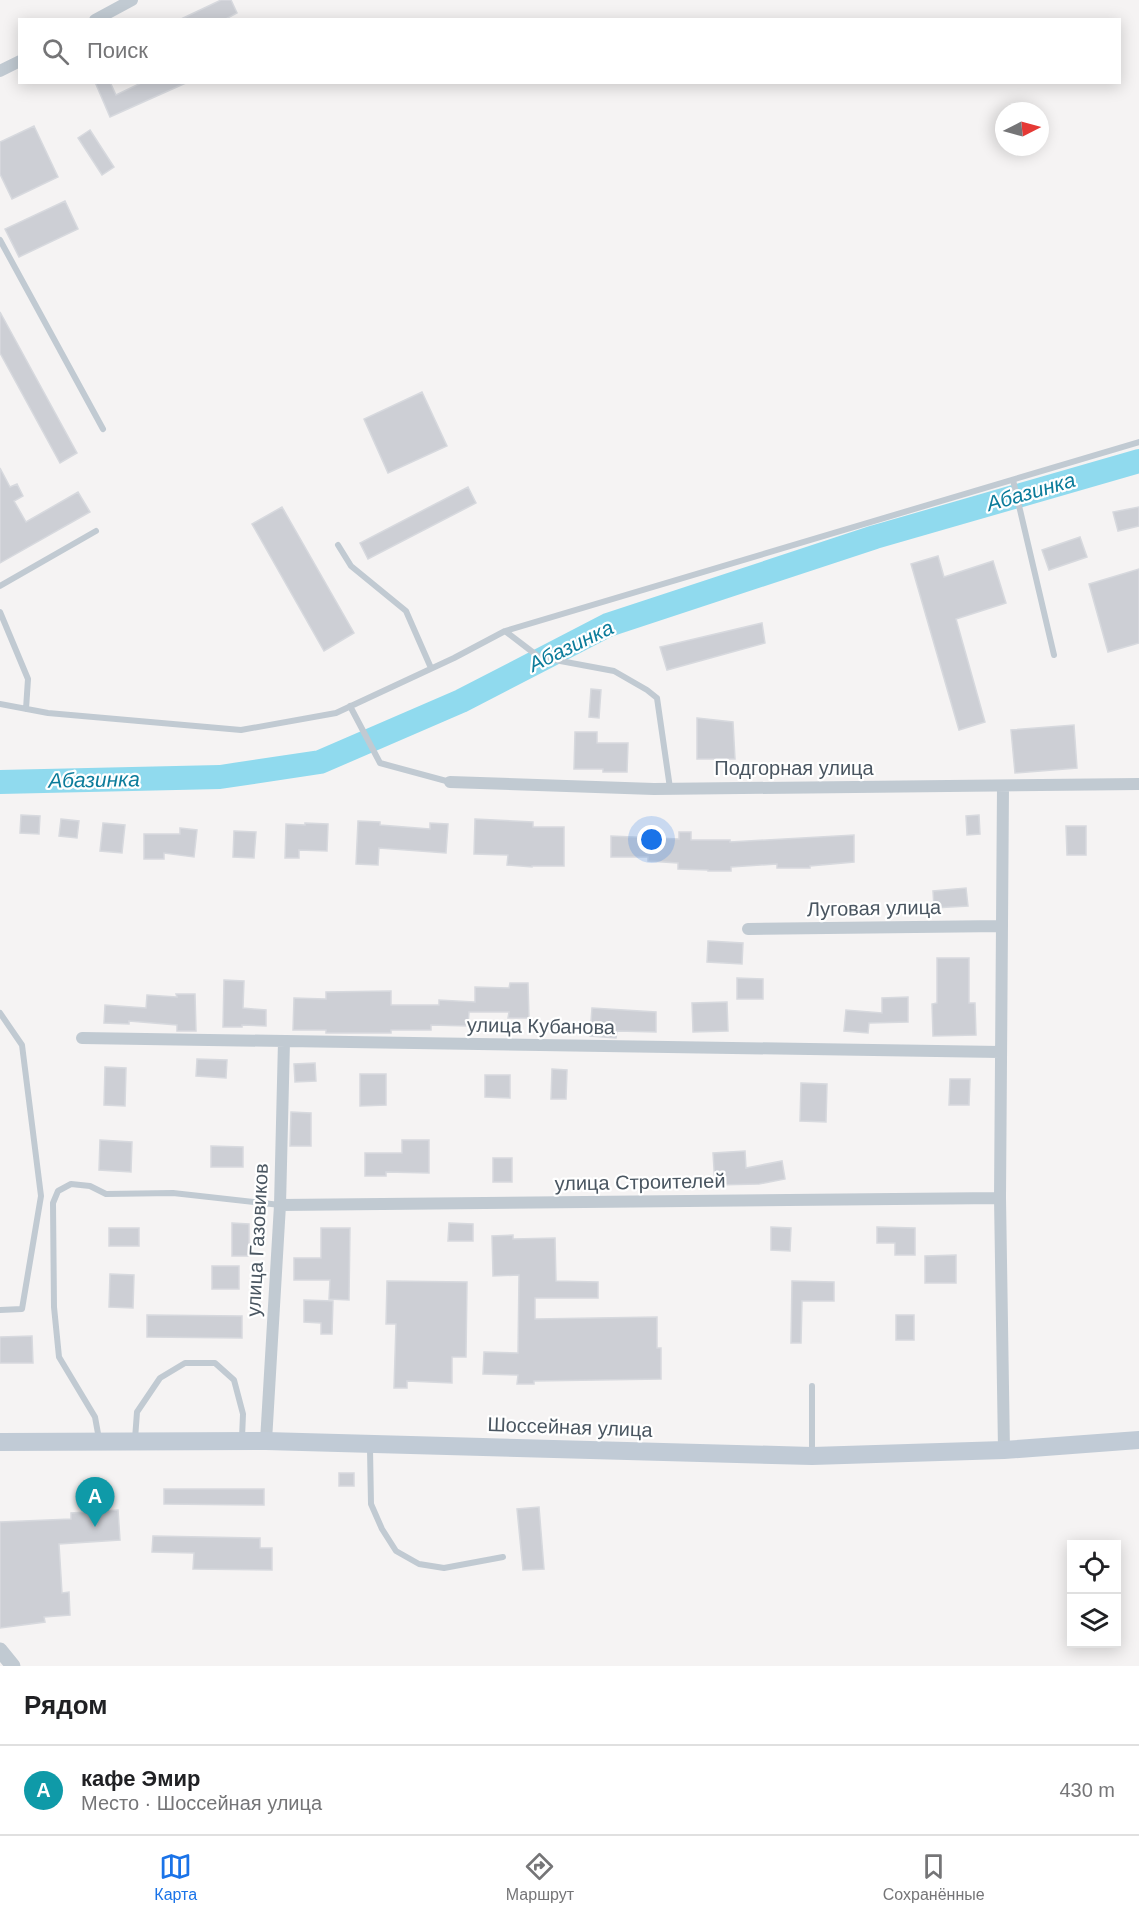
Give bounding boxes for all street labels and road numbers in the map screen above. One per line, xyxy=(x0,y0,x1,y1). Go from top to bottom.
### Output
street label: Подгорная улица xyxy=(714,757,875,779)
street label: Луговая улица xyxy=(807,896,942,920)
street label: улица Кубанова xyxy=(467,1014,616,1038)
street label: улица Газовиков xyxy=(242,1163,272,1317)
street label: улица Строителей xyxy=(554,1170,726,1194)
street label: Шоссейная улица xyxy=(487,1413,654,1441)

